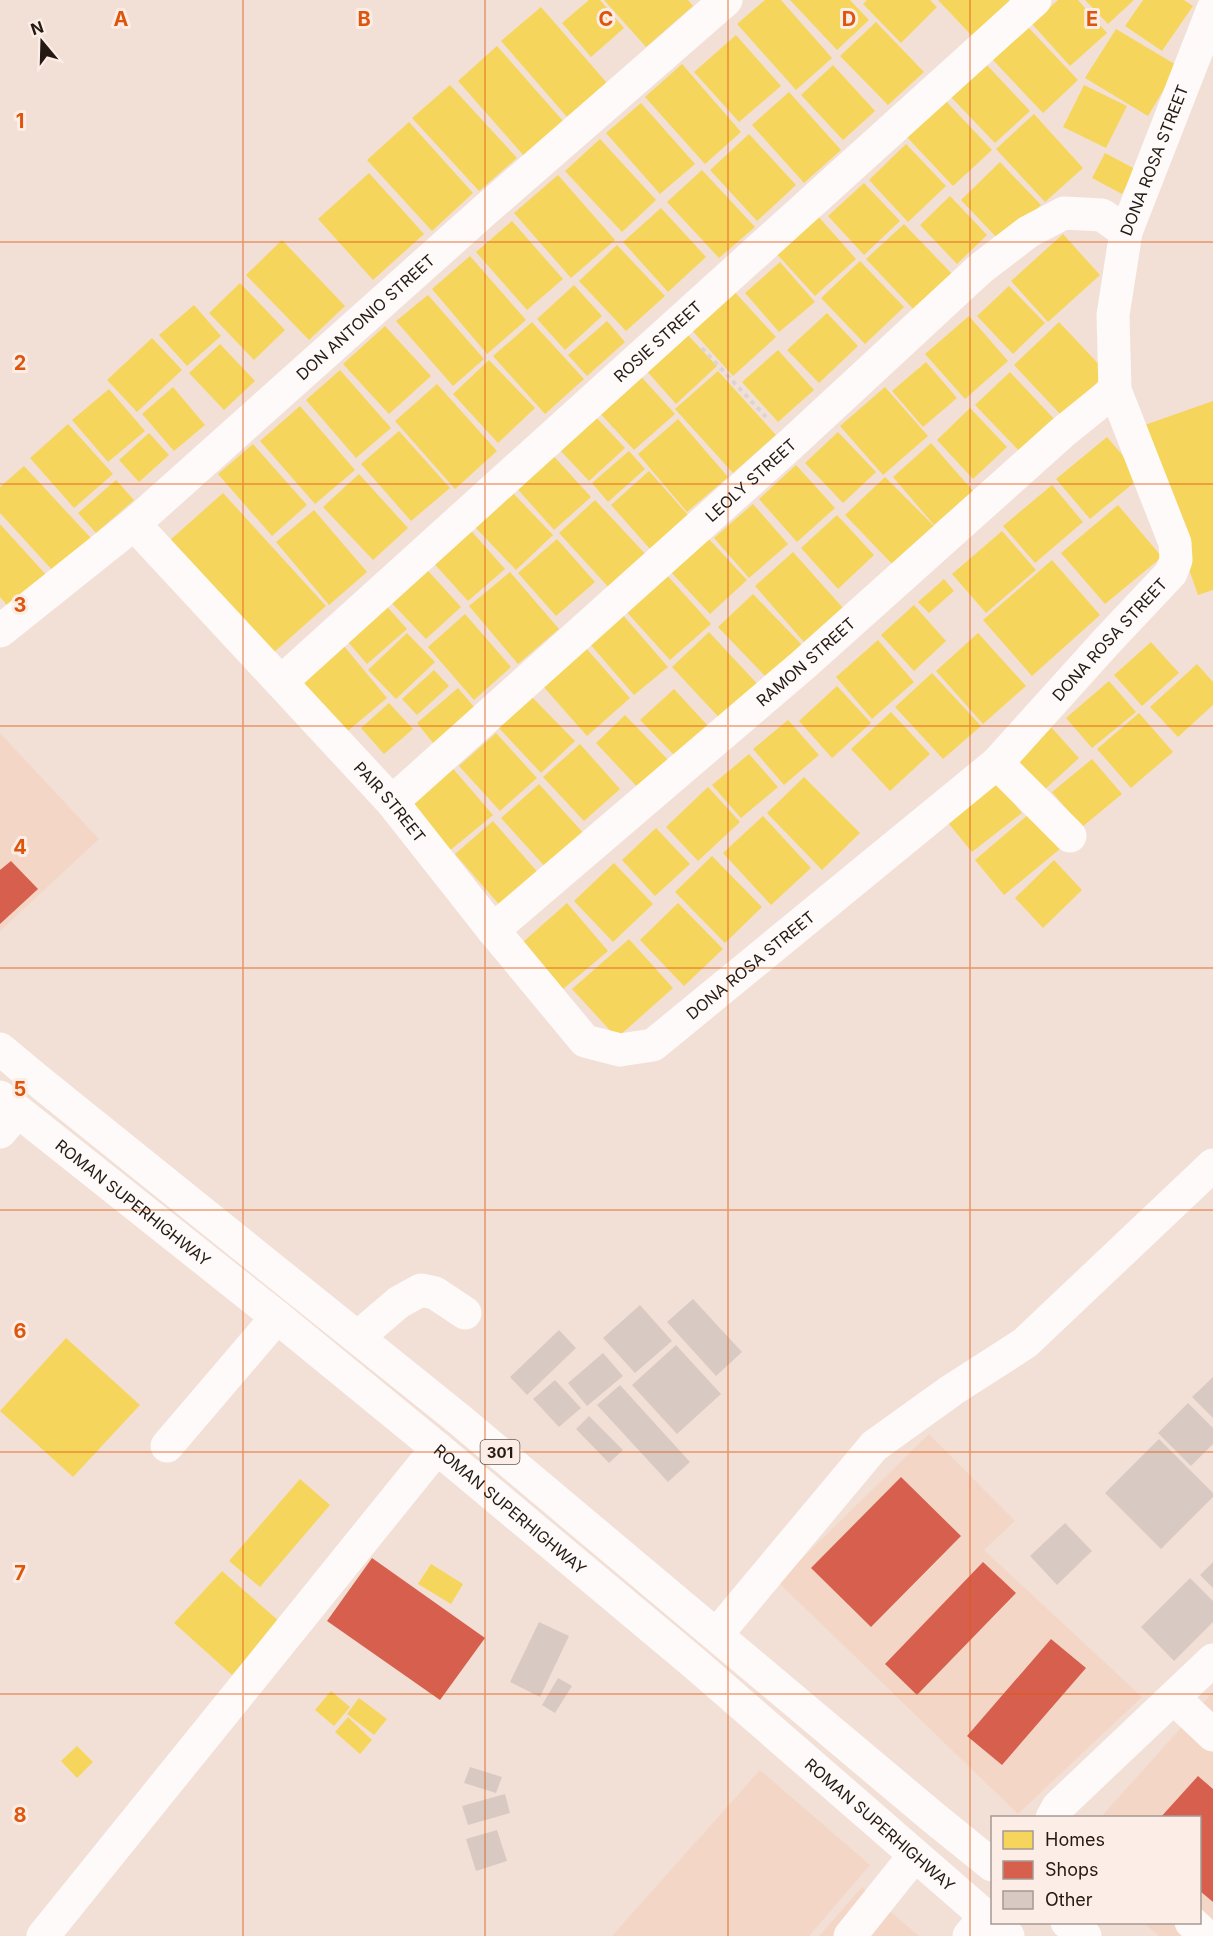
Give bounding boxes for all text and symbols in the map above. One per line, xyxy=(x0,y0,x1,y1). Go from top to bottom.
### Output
text: A xyxy=(114,7,129,31)
text: B xyxy=(357,7,371,31)
text: C xyxy=(599,7,613,31)
text: D xyxy=(842,7,856,31)
text: E xyxy=(1086,7,1098,31)
north arrow xyxy=(12,12,72,72)
text: N xyxy=(28,16,46,39)
street label: DONA ROSA STREET xyxy=(1116,82,1192,238)
text: 1 xyxy=(16,109,24,133)
street label: DON ANTONIO STREET xyxy=(292,250,439,384)
street label: ROSIE STREET xyxy=(610,296,706,386)
text: 2 xyxy=(14,351,26,375)
street label: LEOLY STREET xyxy=(701,434,800,526)
street label: DONA ROSA STREET xyxy=(1048,574,1171,705)
text: 3 xyxy=(14,593,26,617)
street label: RAMON STREET xyxy=(752,613,859,711)
street label: PAIR STREET xyxy=(350,758,430,846)
text: 4 xyxy=(13,835,27,859)
street label: DONA ROSA STREET xyxy=(682,907,819,1024)
text: 5 xyxy=(14,1077,26,1101)
street label: ROMAN SUPERHIGHWAY xyxy=(52,1135,215,1271)
text: 6 xyxy=(14,1319,27,1343)
street label: ROMAN SUPERHIGHWAY xyxy=(430,1440,591,1579)
road number: 301 xyxy=(480,1440,520,1464)
text: 7 xyxy=(14,1561,26,1585)
street label: ROMAN SUPERHIGHWAY xyxy=(801,1754,959,1895)
text: 8 xyxy=(13,1803,27,1827)
legend xyxy=(991,1816,1201,1924)
text: Homes xyxy=(1045,1829,1105,1850)
text: Shops xyxy=(1045,1859,1099,1880)
text: Other xyxy=(1045,1889,1093,1910)

